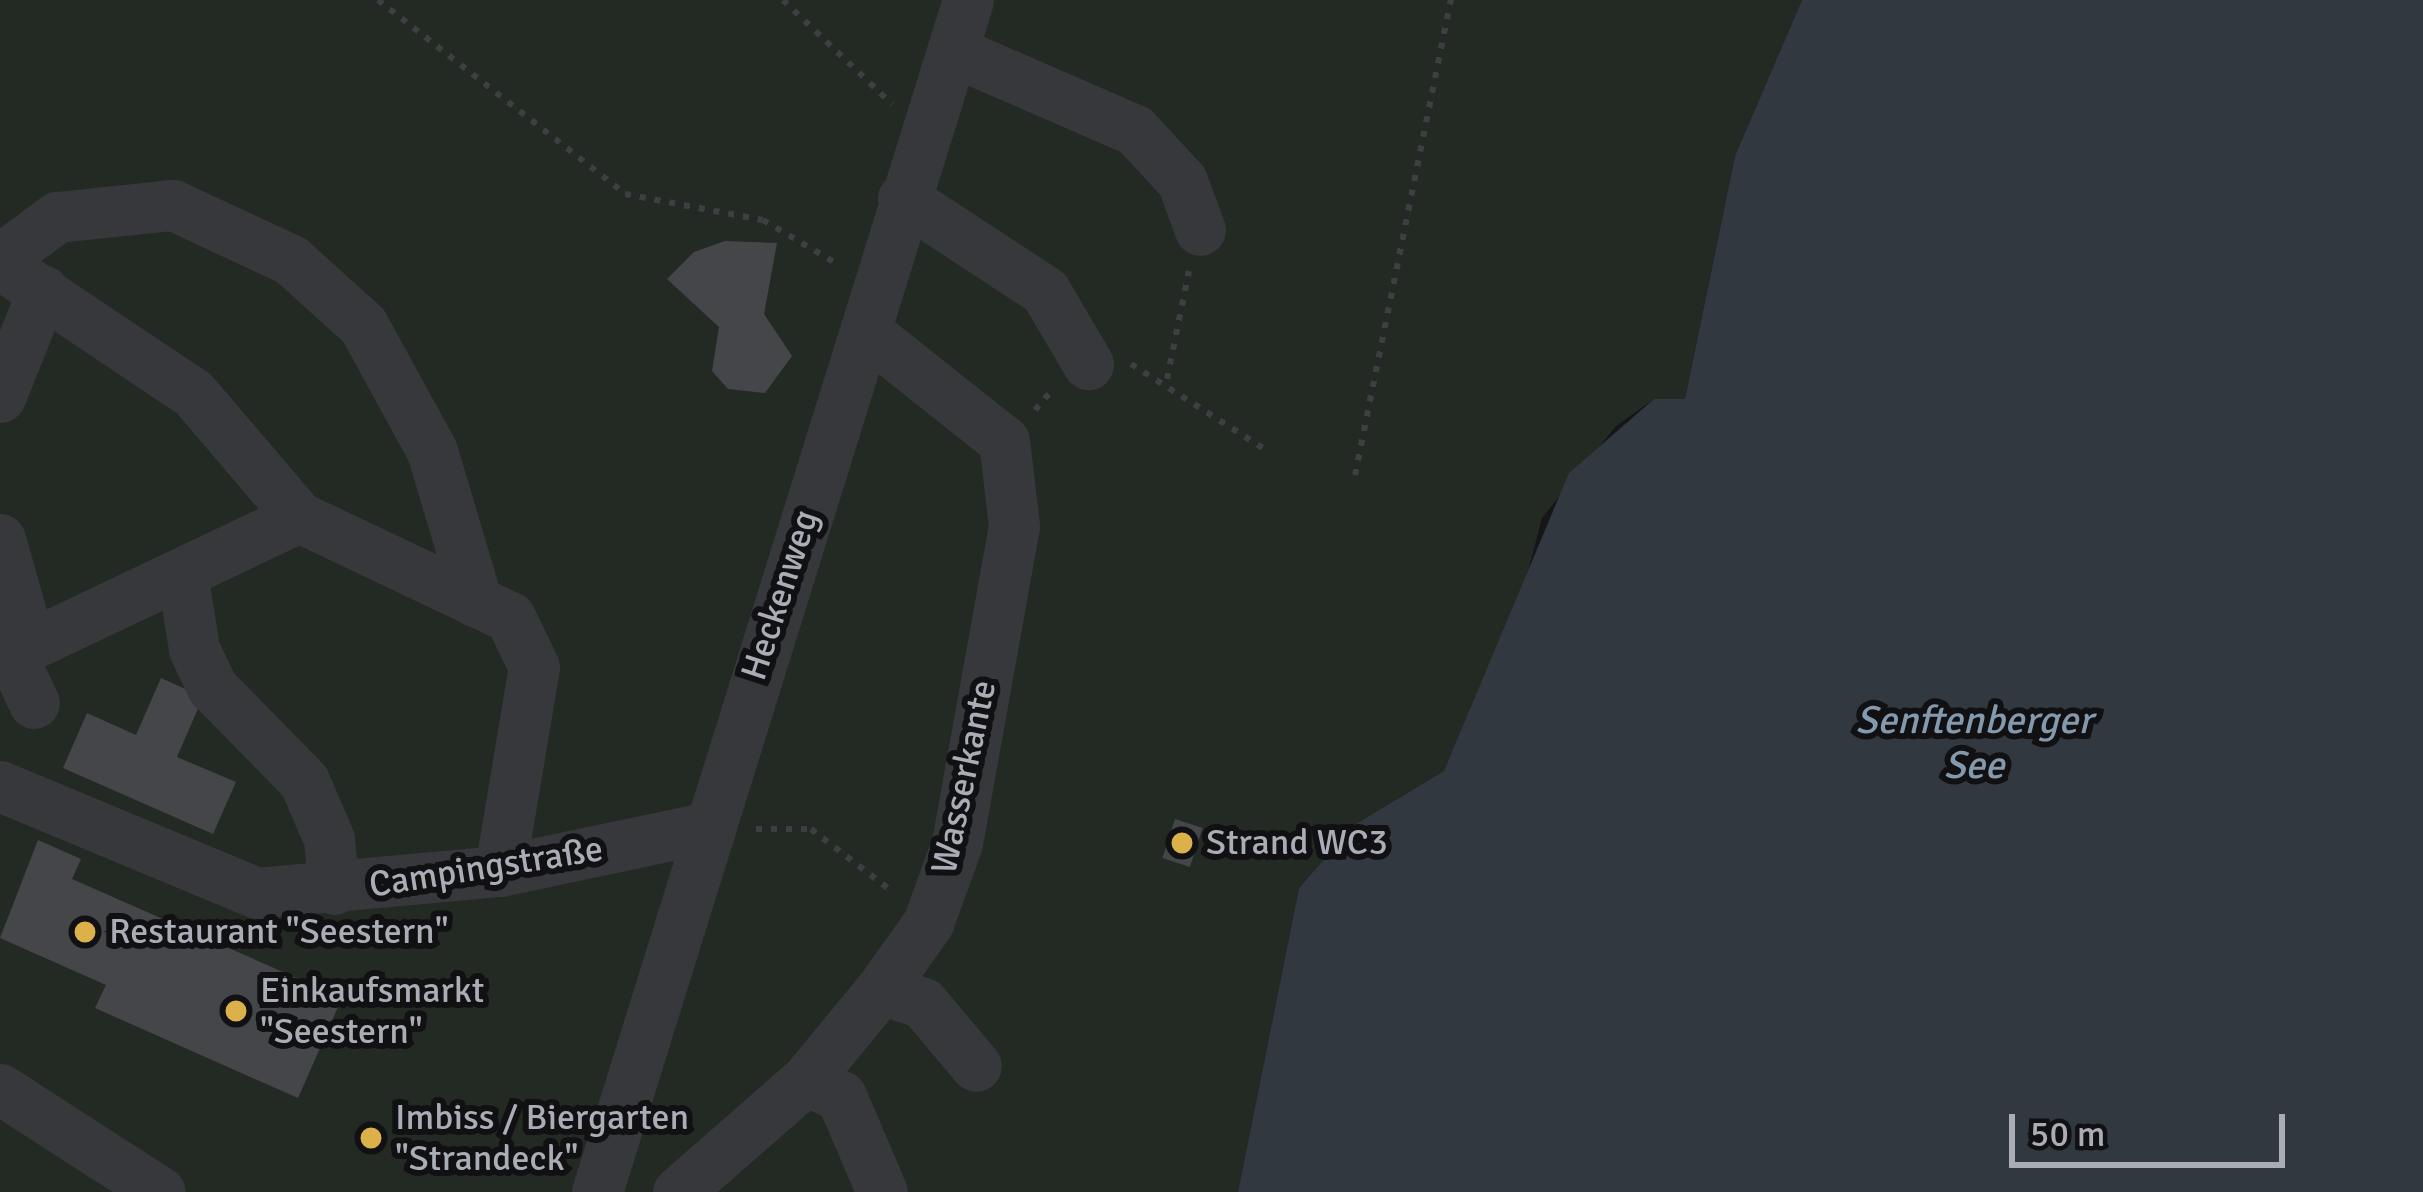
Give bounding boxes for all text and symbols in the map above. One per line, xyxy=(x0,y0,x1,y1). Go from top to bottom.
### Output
street label: Heckenweg xyxy=(732,504,828,686)
street label: Wasserkante xyxy=(922,676,1006,878)
water label: Senftenberger See xyxy=(1856,698,2092,789)
place label: Strand WC3 xyxy=(1206,821,1388,865)
street label: Campingstraße xyxy=(366,827,606,907)
marker: Strand WC3 xyxy=(1169,830,1195,856)
place label: Restaurant "Seestern" xyxy=(109,910,448,954)
marker: Restaurant "Seestern" xyxy=(72,919,98,945)
place label: Einkaufsmarkt "Seestern" xyxy=(260,968,484,1053)
marker: Einkaufsmarkt "Seestern" xyxy=(223,998,249,1024)
scale bar xyxy=(2015,1090,2291,1164)
place label: Imbiss / Biergarten "Strandeck" xyxy=(395,1095,689,1180)
text: 50 m xyxy=(2030,1112,2106,1157)
marker: Imbiss / Biergarten "Strandeck" xyxy=(358,1125,384,1151)

